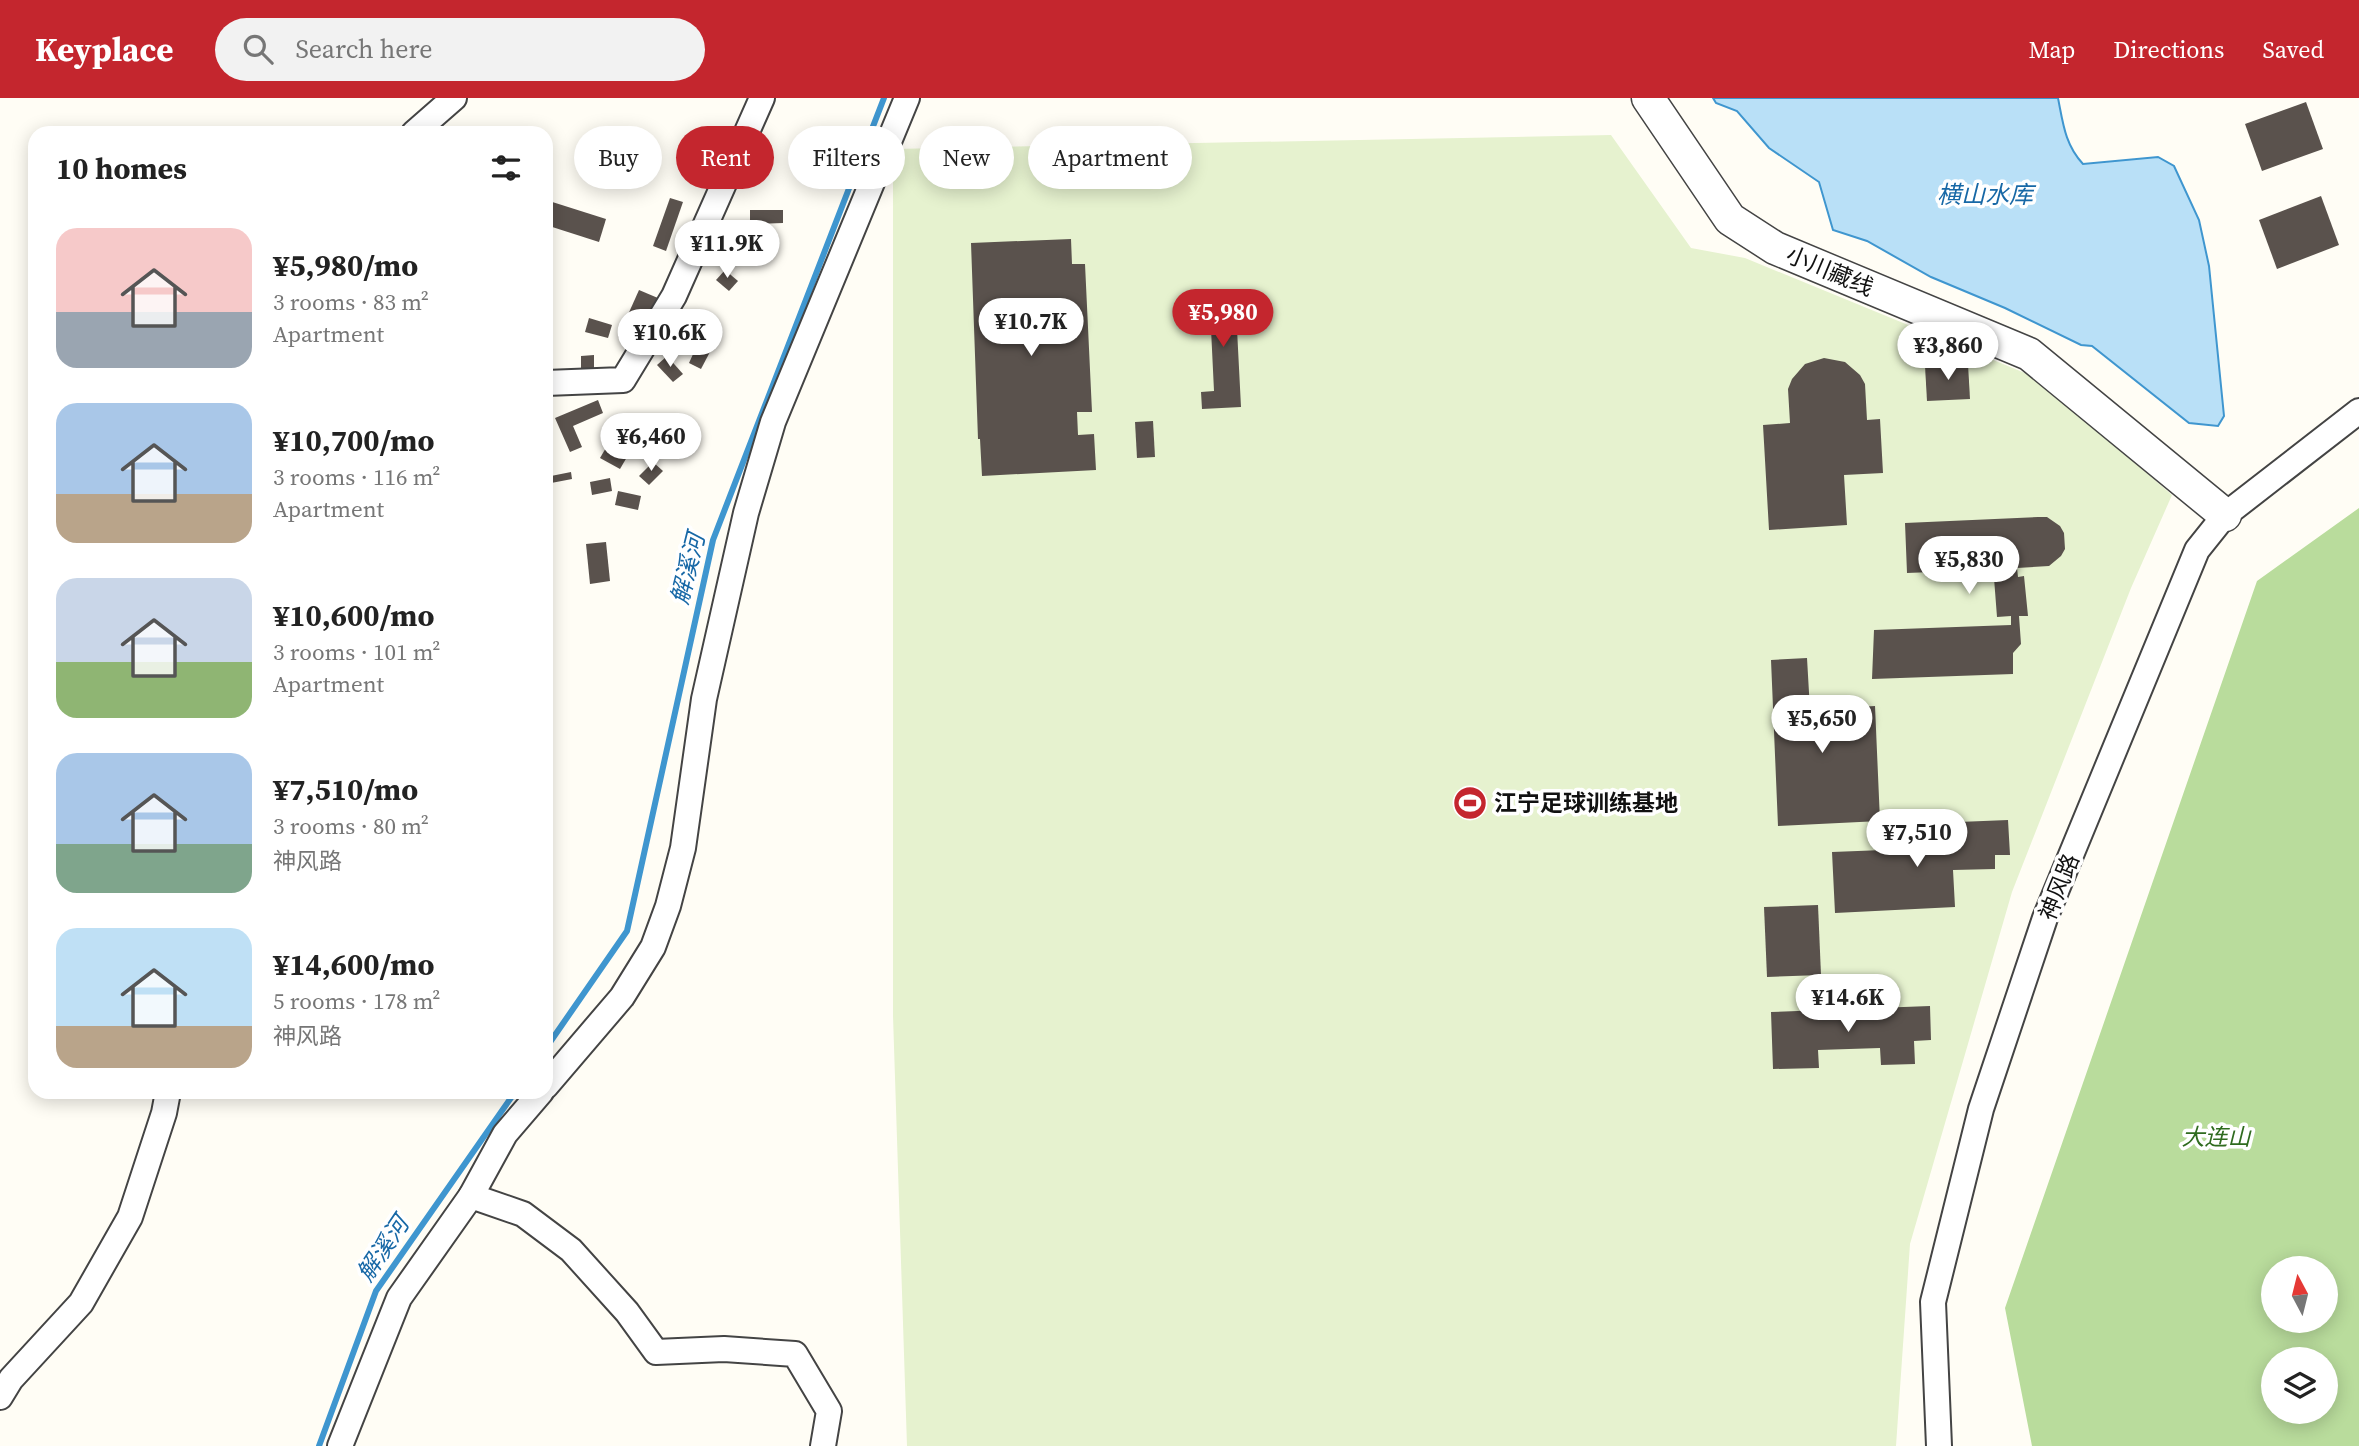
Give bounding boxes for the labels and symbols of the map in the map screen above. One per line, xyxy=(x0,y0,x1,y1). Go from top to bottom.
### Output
water label: 横山水库 xyxy=(1937,178,2037,211)
pin: ¥11.9K xyxy=(670,220,784,280)
street label: 小川藏线 xyxy=(1781,238,1879,304)
pin: ¥5,980 xyxy=(1166,289,1280,349)
pin: ¥10.7K xyxy=(974,299,1088,358)
pin: ¥10.6K xyxy=(613,310,727,369)
pin: ¥3,860 xyxy=(1891,322,2005,382)
pin: ¥6,460 xyxy=(594,414,708,473)
water label: 解溪河 xyxy=(663,526,713,608)
pin: ¥5,830 xyxy=(1912,536,2026,596)
pin: ¥5,650 xyxy=(1765,696,1879,755)
sports icon: 江宁足球训练基地 xyxy=(1451,784,1489,822)
place label: 江宁足球训练基地 xyxy=(1494,787,1678,819)
pin: ¥7,510 xyxy=(1860,810,1974,869)
street label: 神风路 xyxy=(2031,849,2087,925)
pin: ¥14.6K xyxy=(1791,974,1905,1034)
park label: 大连山 xyxy=(2182,1121,2253,1153)
water label: 解溪河 xyxy=(349,1206,419,1288)
north arrow xyxy=(2261,1256,2338,1334)

